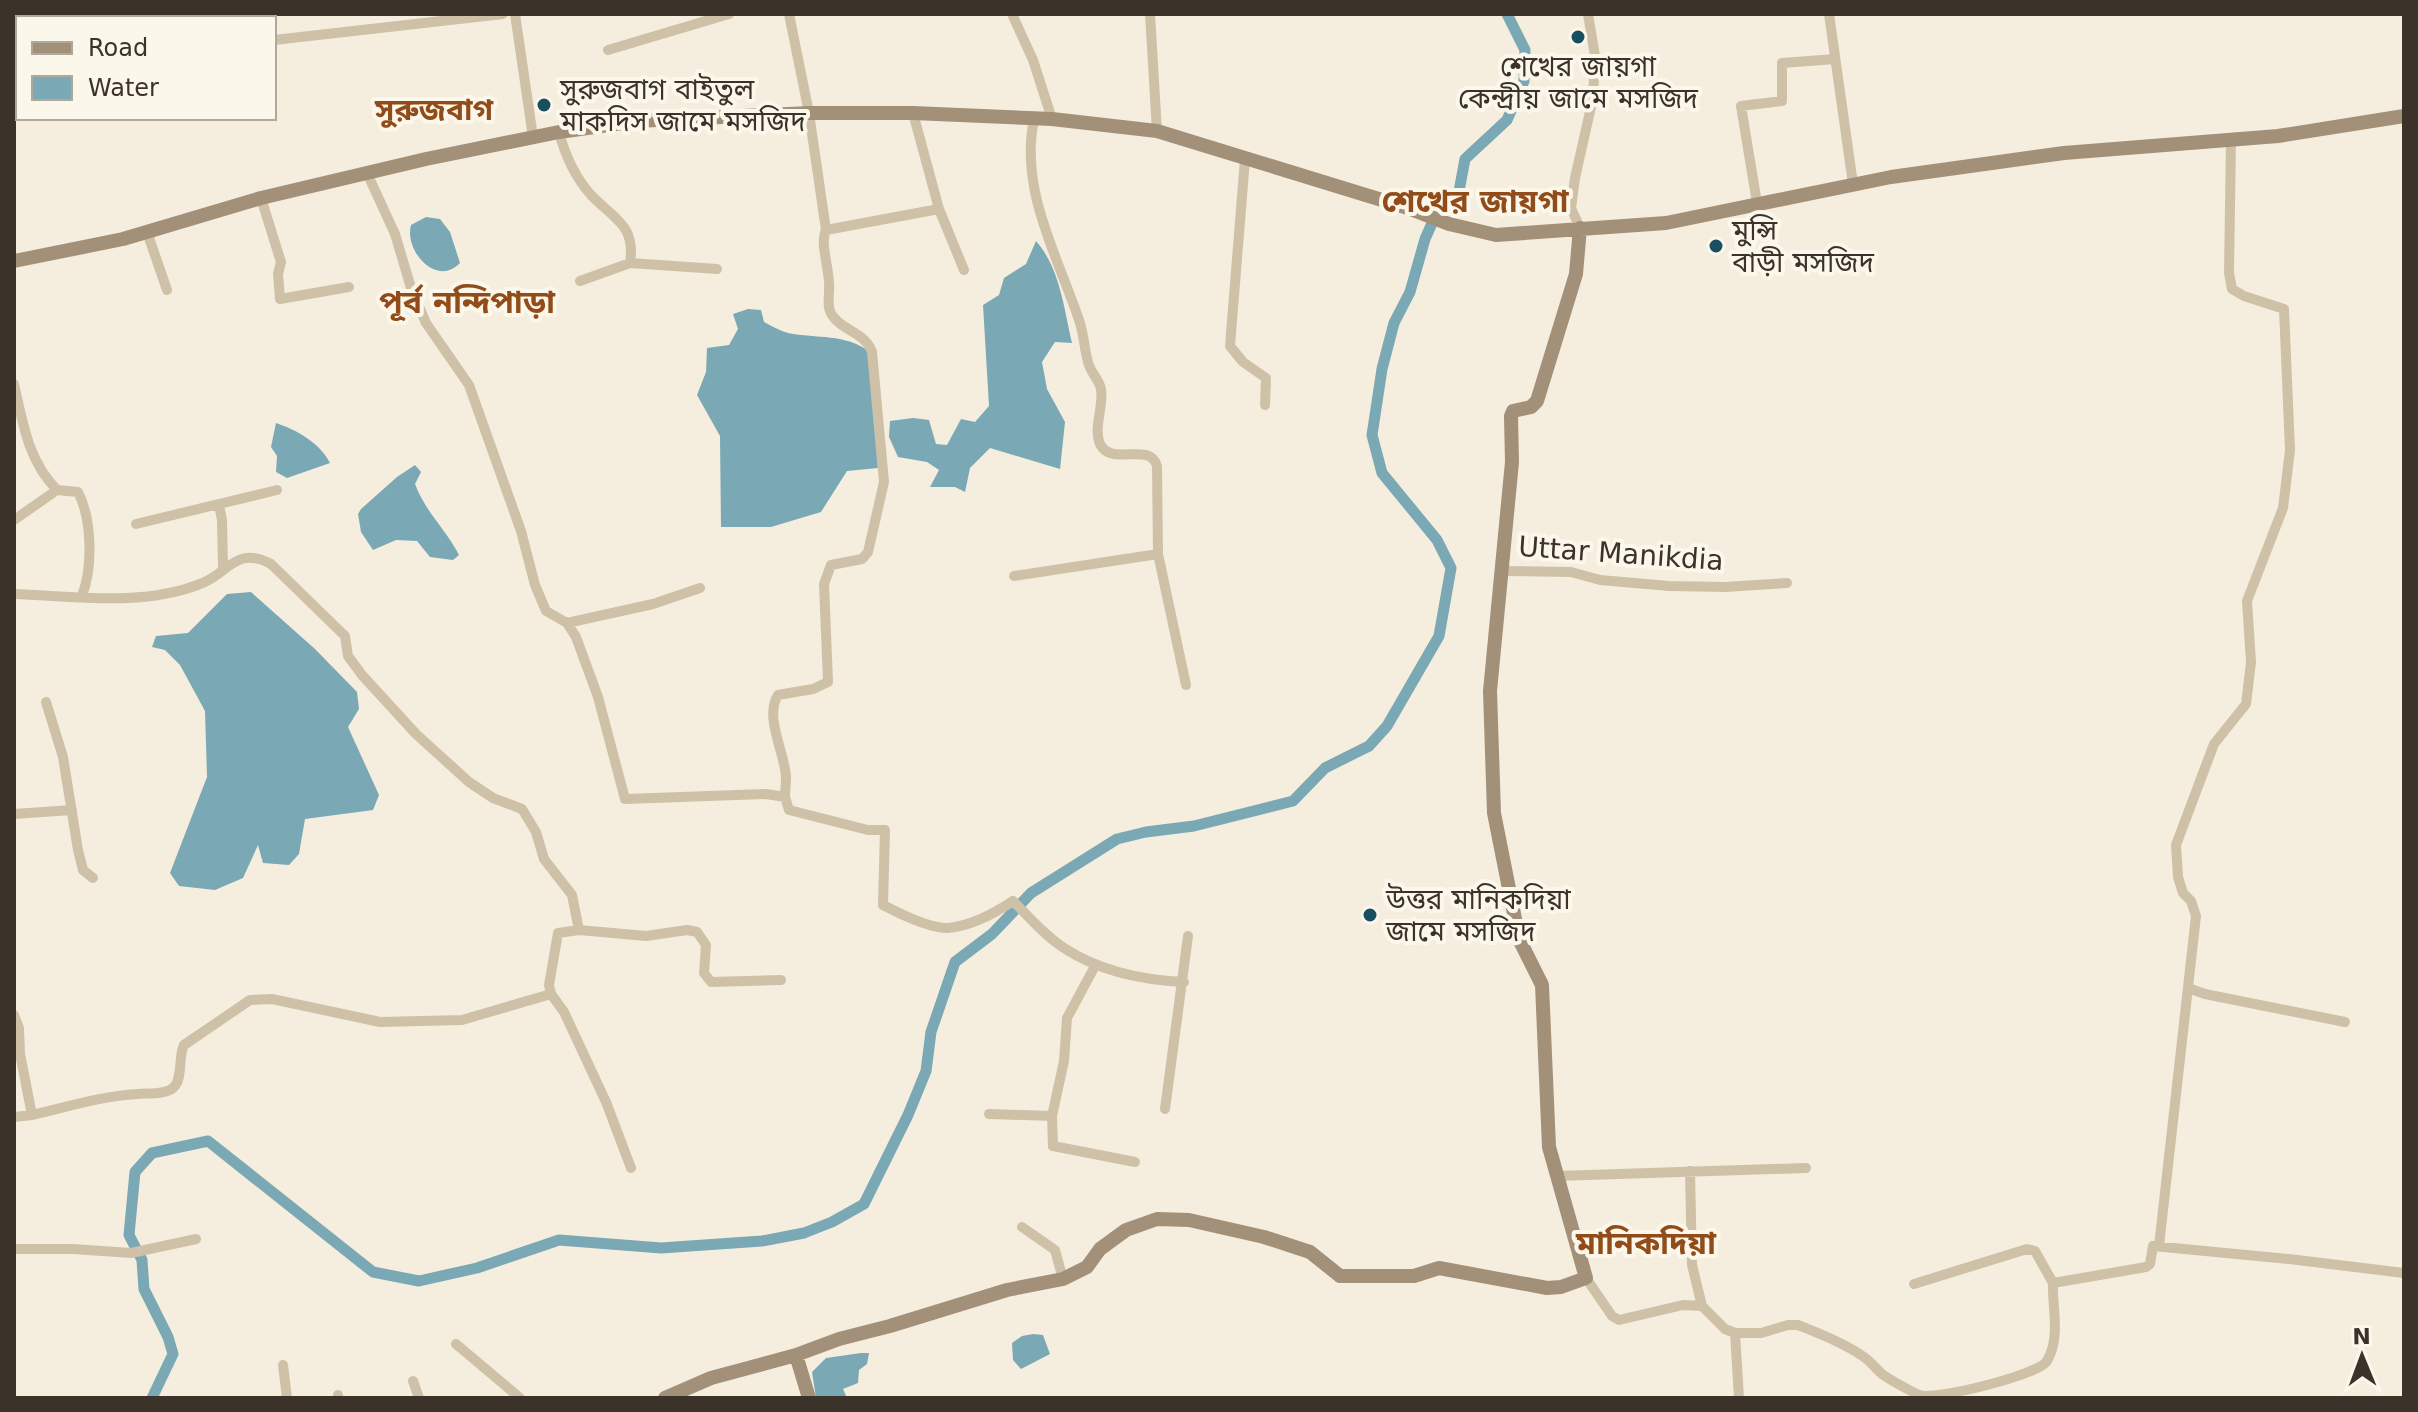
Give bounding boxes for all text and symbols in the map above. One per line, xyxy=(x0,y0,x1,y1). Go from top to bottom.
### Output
legend xyxy=(16,16,276,120)
marker: শেখের জায়গা কেন্দ্রীয় জামে মসজিদ xyxy=(1569,28,1587,46)
text: Road xyxy=(88,34,148,62)
place label: শেখের জায়গা কেন্দ্রীয় জামে মসজিদ xyxy=(1458,50,1699,115)
place label: সুরুজবাগ বাইতুল মাকদিস জামে মসজিদ xyxy=(559,73,806,138)
text: Water xyxy=(88,74,159,102)
district label: সুরুজবাগ xyxy=(374,92,493,128)
marker: সুরুজবাগ বাইতুল মাকদিস জামে মসজিদ xyxy=(535,96,553,114)
district label: শেখের জায়গা xyxy=(1381,182,1570,220)
place label: মুন্সি বাড়ী মসজিদ xyxy=(1731,214,1875,279)
marker: মুন্সি বাড়ী মসজিদ xyxy=(1707,237,1725,255)
district label: পূর্ব নন্দিপাড়া xyxy=(379,283,556,322)
street label: Uttar Manikdia xyxy=(1517,530,1725,577)
place label: উত্তর মানিকদিয়া জামে মসজিদ xyxy=(1385,883,1571,948)
marker: উত্তর মানিকদিয়া জামে মসজিদ xyxy=(1361,906,1379,924)
district label: মানিকদিয়া xyxy=(1575,1224,1717,1262)
north arrow xyxy=(2322,1316,2402,1396)
text: N xyxy=(2352,1324,2371,1349)

